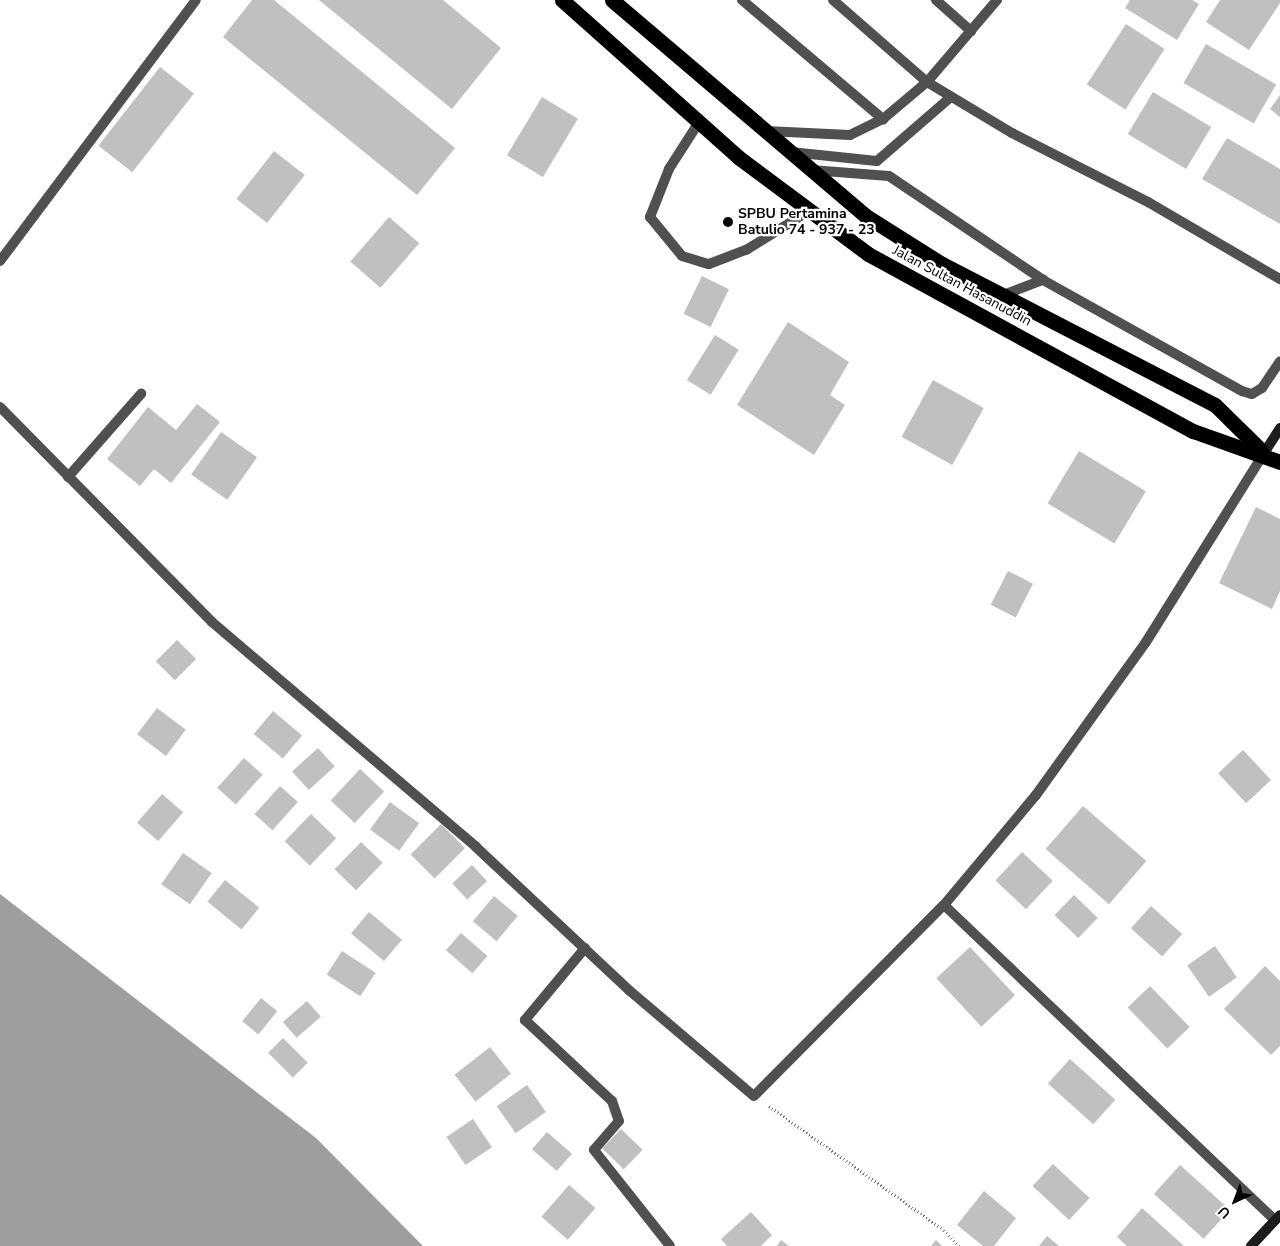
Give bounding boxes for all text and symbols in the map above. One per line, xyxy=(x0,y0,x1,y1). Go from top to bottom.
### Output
place label: SPBU Pertamina Batulio 74 - 937 - 23 xyxy=(738,206,875,238)
marker: SPBU Pertamina Batulio 74 - 937 - 23 xyxy=(722,216,734,228)
street label: Jalan Sultan Hasanuddin xyxy=(890,242,1034,330)
north arrow xyxy=(1210,1176,1260,1226)
text: U xyxy=(1214,1202,1235,1223)

